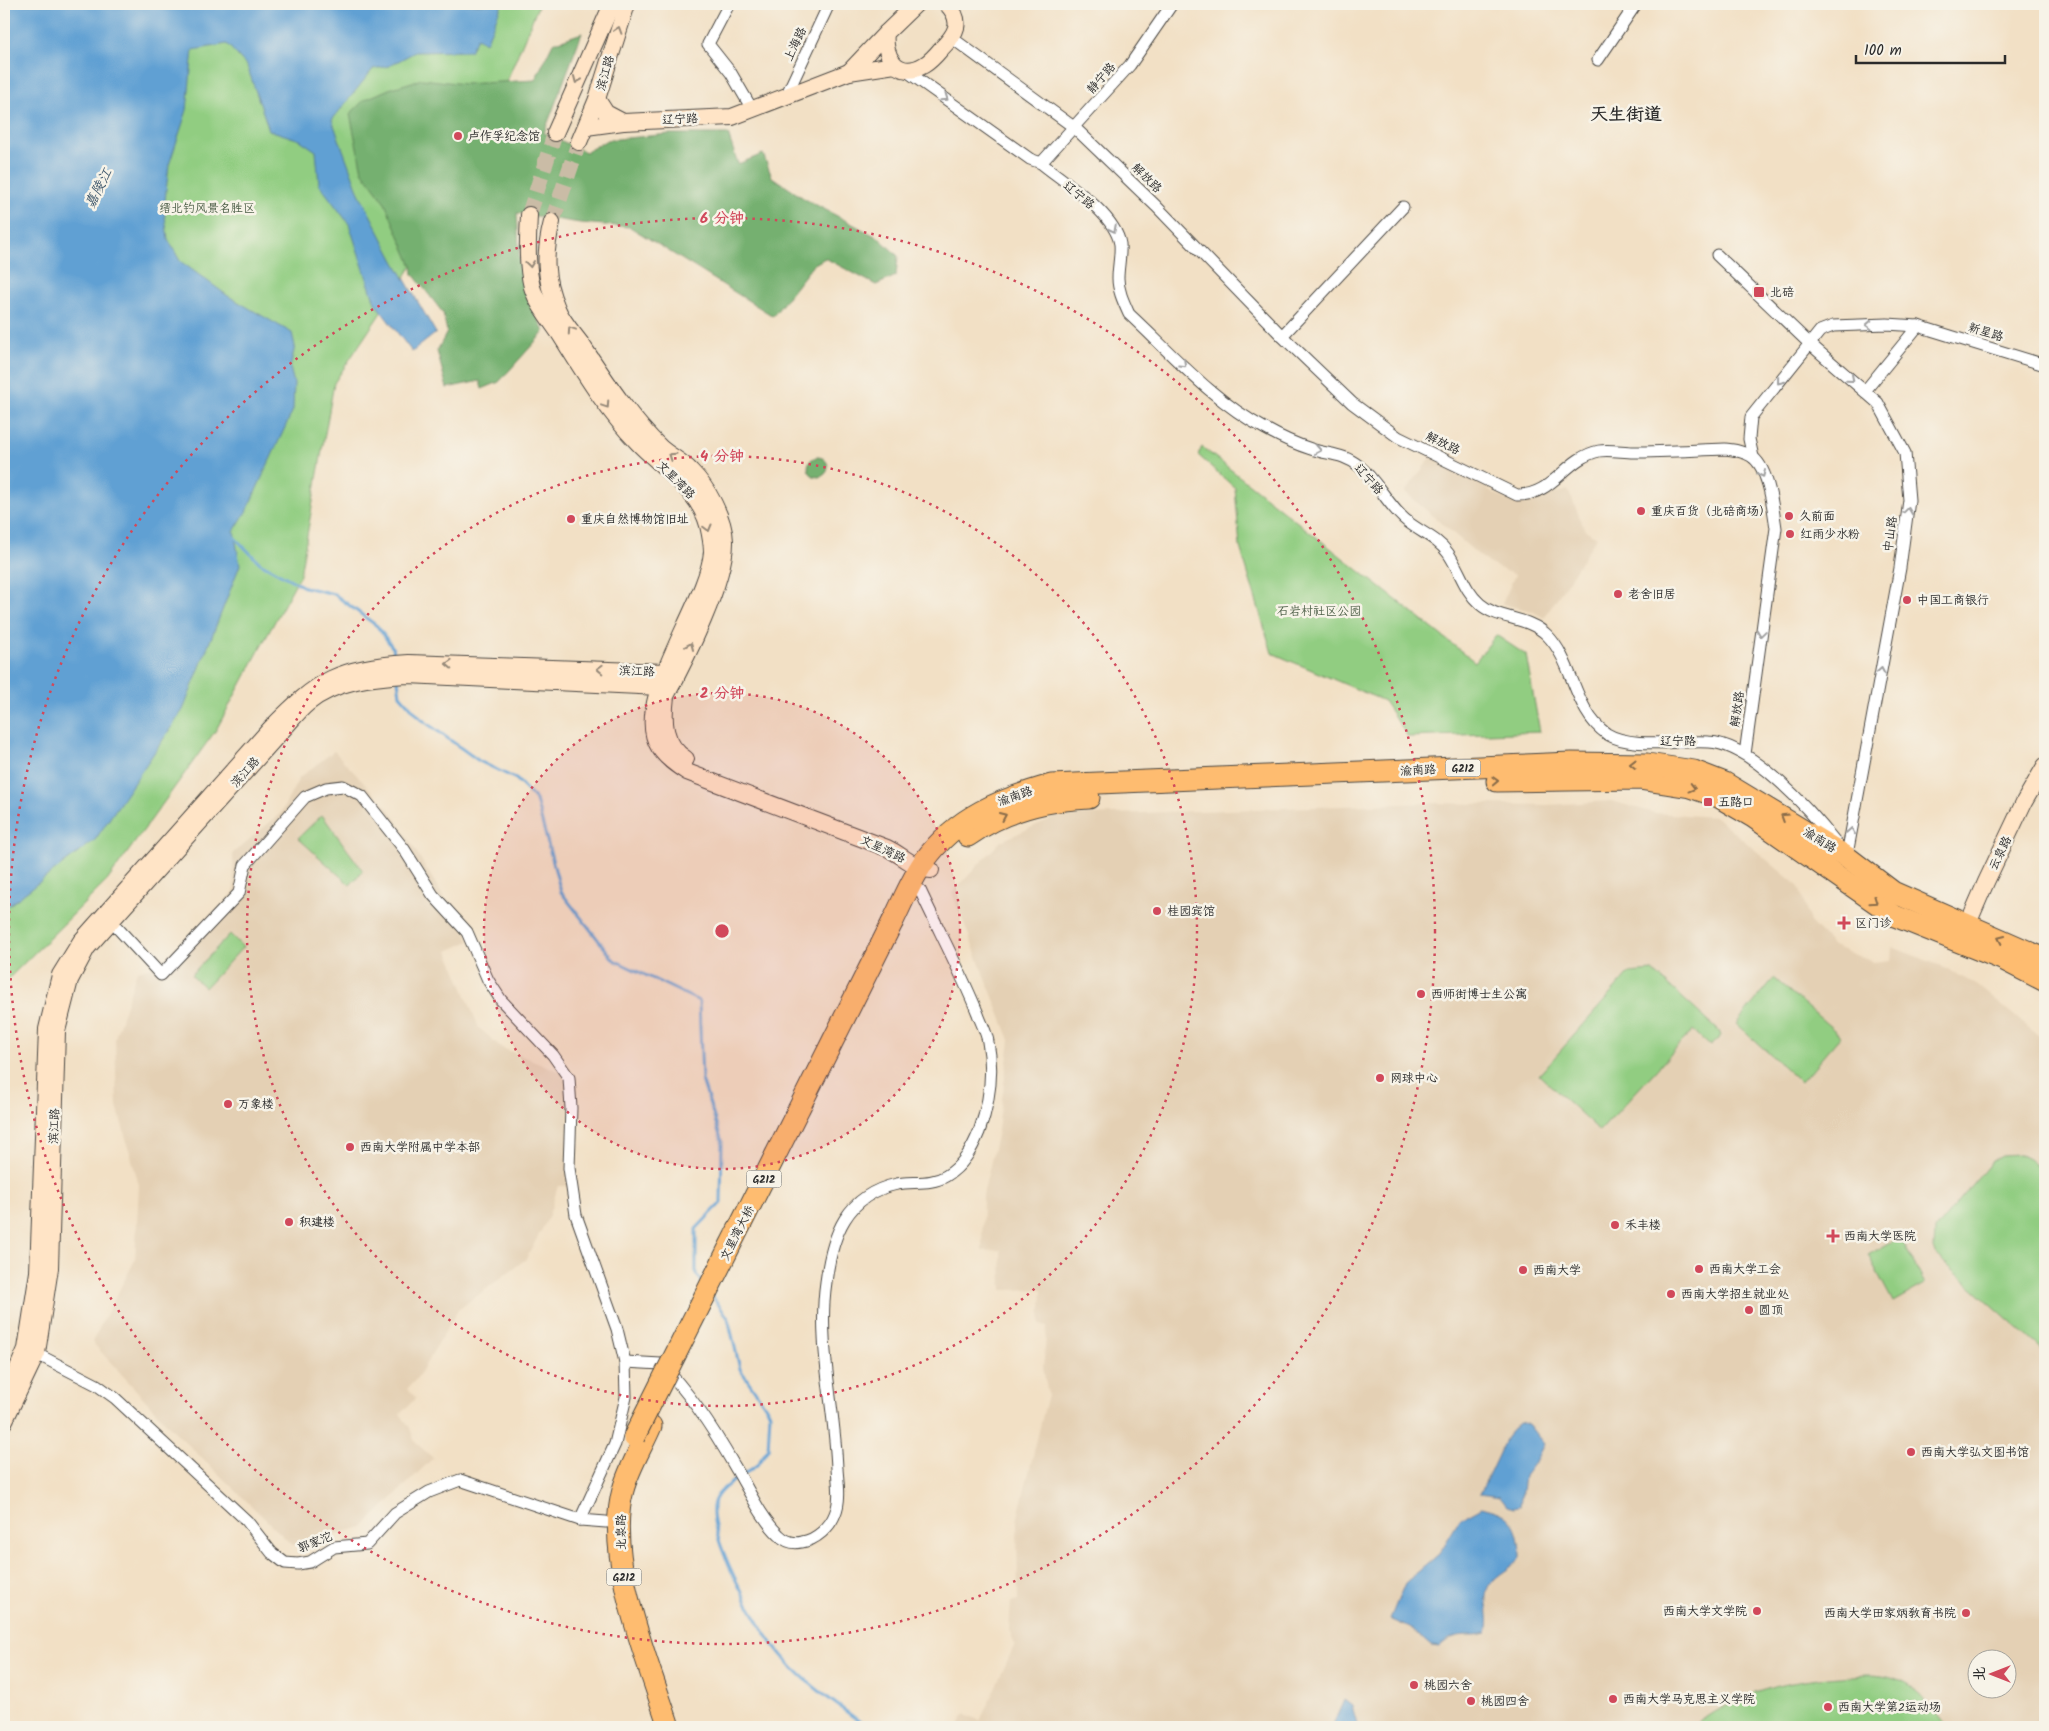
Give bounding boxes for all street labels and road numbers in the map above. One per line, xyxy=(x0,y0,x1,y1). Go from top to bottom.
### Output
street label: 上海路 xyxy=(779,24,812,65)
street label: 滨江路 xyxy=(591,53,620,93)
street label: 静宁路 xyxy=(1082,59,1120,98)
street label: 辽宁路 xyxy=(662,109,699,130)
street label: 解放路 xyxy=(1127,159,1166,198)
street label: 辽宁路 xyxy=(1059,177,1099,214)
street label: 新星路 xyxy=(1966,318,2006,347)
street label: 解放路 xyxy=(1422,427,1463,460)
street label: 文星湾路 xyxy=(652,457,699,504)
street label: 辽宁路 xyxy=(1350,460,1388,499)
street label: 中山路 xyxy=(1879,515,1902,553)
street label: 滨江路 xyxy=(619,661,655,682)
street label: 解放路 xyxy=(1726,690,1749,728)
street label: 辽宁路 xyxy=(1660,732,1696,751)
street label: 滨江路 xyxy=(226,753,264,792)
street label: 渝南路 xyxy=(1400,760,1437,781)
road number: G212 xyxy=(1446,760,1480,776)
street label: 渝南路 xyxy=(995,782,1035,811)
street label: 渝南路 xyxy=(1799,823,1840,858)
street label: 文星湾路 xyxy=(857,831,909,868)
street label: 云泉路 xyxy=(1984,833,2017,874)
street label: 滨江路 xyxy=(44,1108,65,1144)
road number: G212 xyxy=(746,1170,782,1188)
street label: 文星湾大桥 xyxy=(715,1201,760,1264)
street label: 北泉路 xyxy=(612,1514,631,1550)
street label: 郭家沱 xyxy=(295,1527,335,1558)
road number: G212 xyxy=(606,1568,642,1585)

